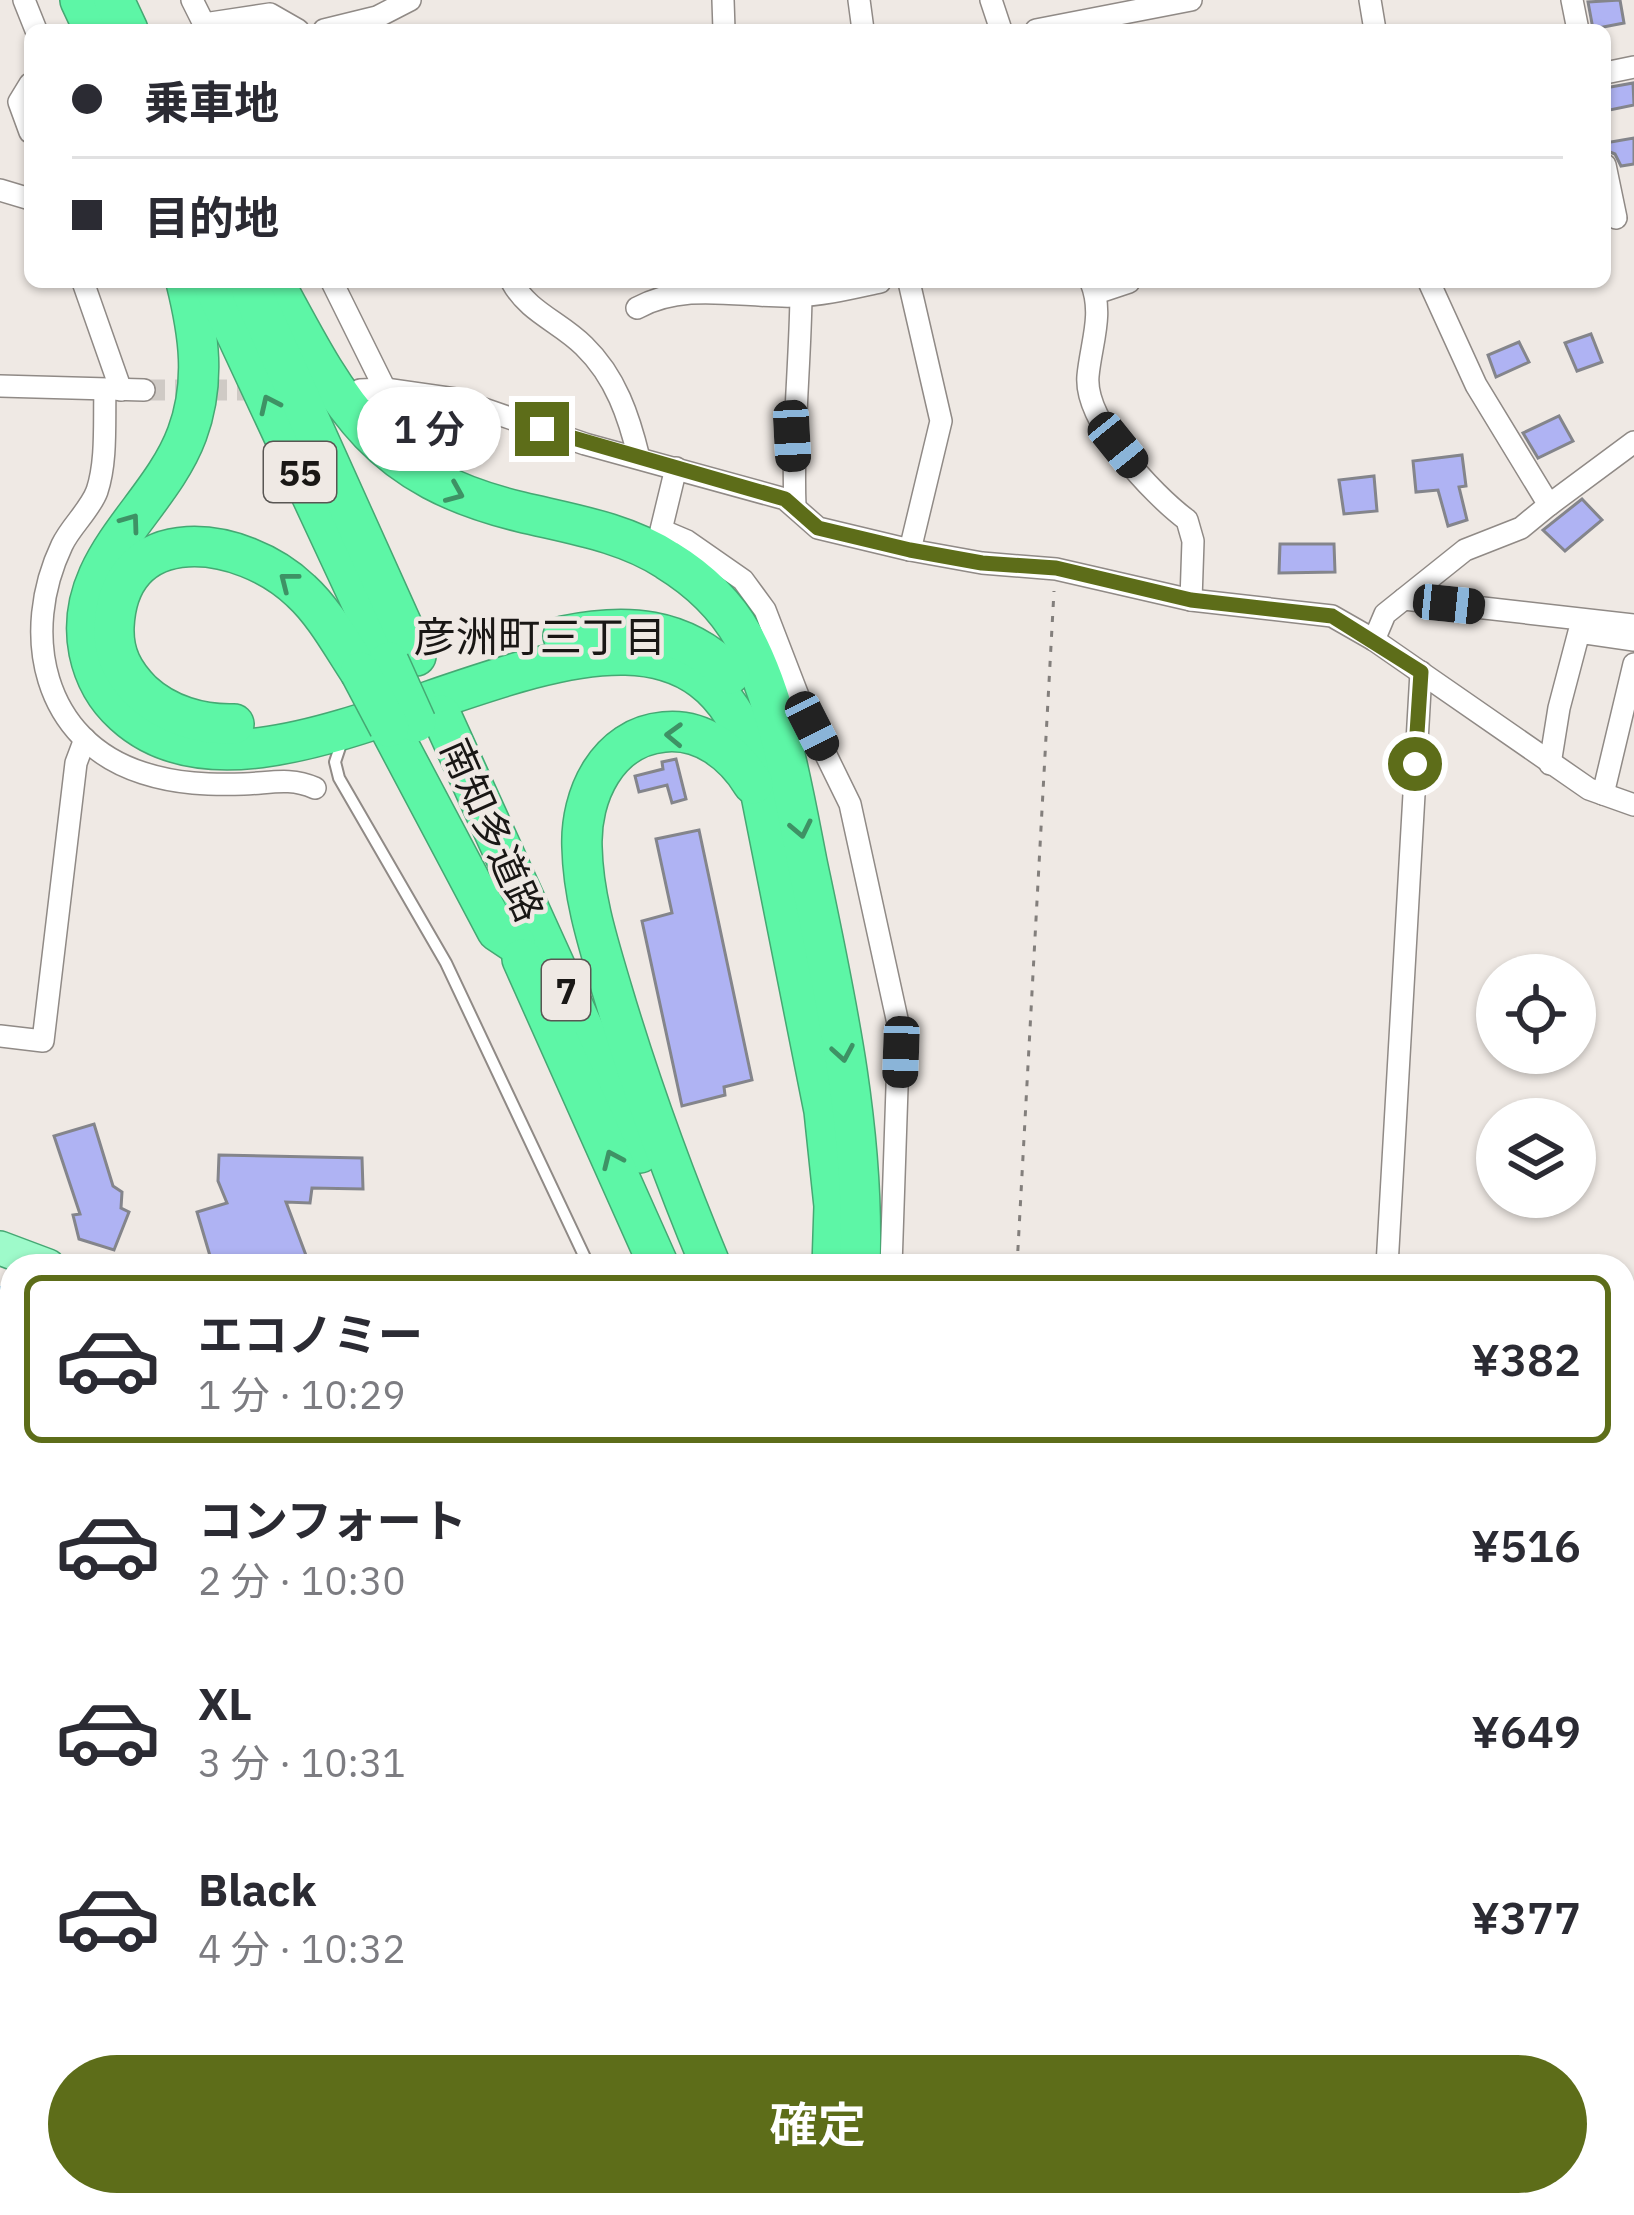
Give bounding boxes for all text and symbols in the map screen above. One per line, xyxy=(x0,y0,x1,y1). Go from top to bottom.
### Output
text: 乗車地 xyxy=(144,73,279,131)
text: 目的地 xyxy=(144,188,279,246)
callout: 1 分 xyxy=(356,387,500,471)
one-way arrow xyxy=(259,395,283,416)
car xyxy=(772,399,812,473)
route end xyxy=(515,402,569,456)
text: 1 分 xyxy=(393,403,465,454)
car xyxy=(1081,406,1155,484)
road number: 55 xyxy=(264,442,336,502)
one-way arrow xyxy=(443,478,465,502)
one-way arrow xyxy=(117,513,139,535)
one-way arrow xyxy=(280,574,302,595)
car xyxy=(1411,582,1487,626)
district label: 彦洲町三丁目 xyxy=(414,609,666,664)
car xyxy=(780,686,844,766)
one-way arrow xyxy=(664,722,683,748)
street label: 南知多道路 xyxy=(430,731,556,929)
route start xyxy=(1388,737,1442,791)
one-way arrow xyxy=(787,819,812,839)
map controls xyxy=(1476,954,1596,1218)
button: locate xyxy=(1476,954,1596,1074)
road number: 7 xyxy=(542,960,590,1020)
car xyxy=(882,1015,920,1089)
one-way arrow xyxy=(830,1042,855,1062)
button: layers xyxy=(1476,1098,1596,1218)
one-way arrow xyxy=(602,1150,626,1171)
icon: car xyxy=(54,1305,162,1413)
text: エコノミー xyxy=(198,1305,423,1363)
text: ¥382 xyxy=(1471,1330,1581,1388)
text: 1 分 · 10:29 xyxy=(198,1369,406,1420)
icon: car xyxy=(54,1491,162,1599)
text: コンフォート xyxy=(198,1491,467,1549)
text: ¥516 xyxy=(1471,1516,1581,1574)
text: 2 分 · 10:30 xyxy=(198,1555,406,1606)
text: XL xyxy=(198,1674,252,1732)
icon: car xyxy=(54,1677,162,1785)
text: ¥649 xyxy=(1471,1702,1581,1760)
text: 3 分 · 10:31 xyxy=(198,1737,406,1788)
text: Black xyxy=(198,1860,317,1918)
icon: car xyxy=(54,1863,162,1971)
text: ¥377 xyxy=(1471,1888,1581,1946)
text: 4 分 · 10:32 xyxy=(198,1923,406,1974)
button: 確定 xyxy=(48,2055,1587,2193)

